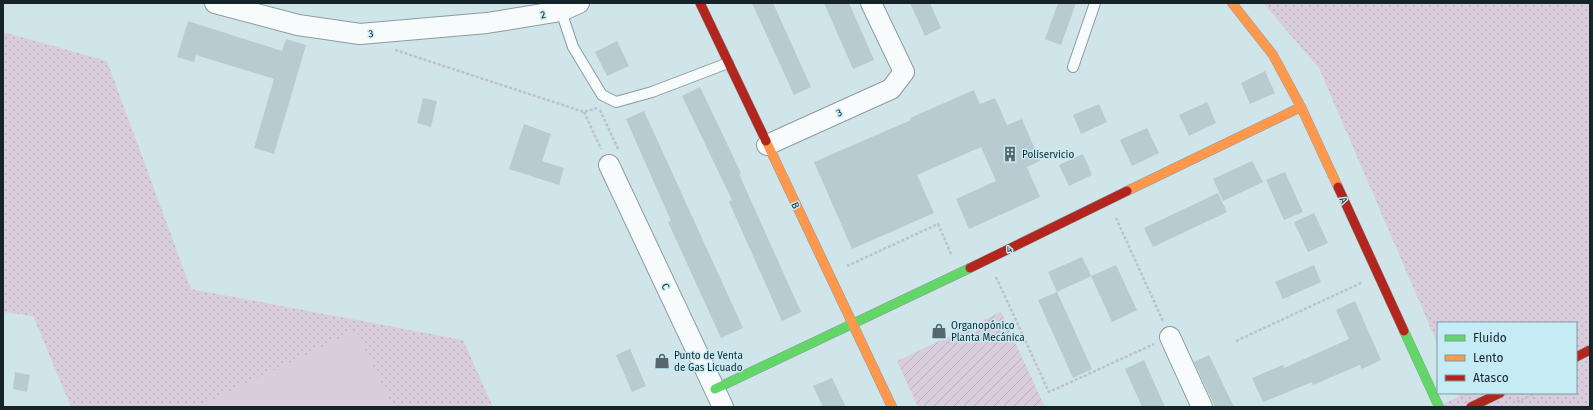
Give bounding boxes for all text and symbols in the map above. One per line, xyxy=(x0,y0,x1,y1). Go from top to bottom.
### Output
street label: 2 xyxy=(540,9,547,21)
street label: 3 xyxy=(368,28,374,40)
street label: 3 xyxy=(835,106,844,119)
building icon: Poliservicio xyxy=(1001,145,1019,163)
place label: Poliservicio xyxy=(1022,149,1074,161)
street label: A xyxy=(1336,195,1350,206)
street label: B xyxy=(788,200,802,211)
street label: 4 xyxy=(1004,243,1015,256)
street label: C xyxy=(658,281,672,292)
place label: Organopónico Planta Mecánica xyxy=(951,320,1025,344)
shop icon: Organopónico Planta Mecánica xyxy=(930,322,948,340)
legend xyxy=(1437,322,1577,394)
text: Fluido xyxy=(1473,331,1507,345)
place label: Punto de Venta de Gas Licuado xyxy=(674,350,743,374)
text: Lento xyxy=(1473,351,1503,365)
shop icon: Punto de Venta de Gas Licuado xyxy=(653,352,671,370)
text: Atasco xyxy=(1473,371,1509,385)

